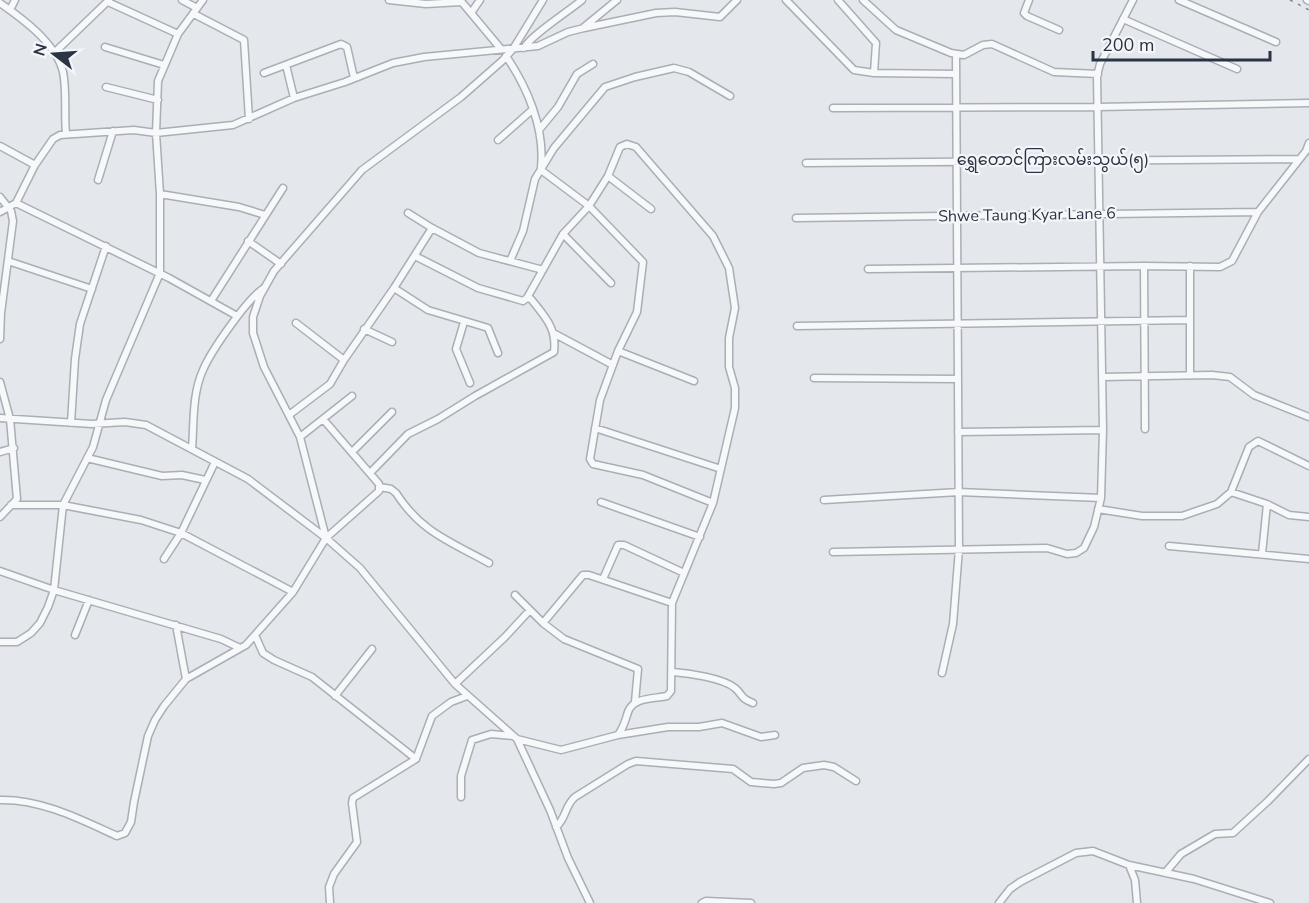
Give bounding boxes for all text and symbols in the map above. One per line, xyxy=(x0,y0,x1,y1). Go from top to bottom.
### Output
north arrow xyxy=(24,24,84,84)
scale bar xyxy=(1093,24,1270,62)
text: 200 m xyxy=(1102,33,1154,57)
text: N xyxy=(28,41,53,59)
street label: ရွှေတောင်ကြားလမ်းသွယ်(၅) xyxy=(957,148,1149,173)
street label: Shwe Taung Kyar Lane 6 xyxy=(938,202,1116,228)

